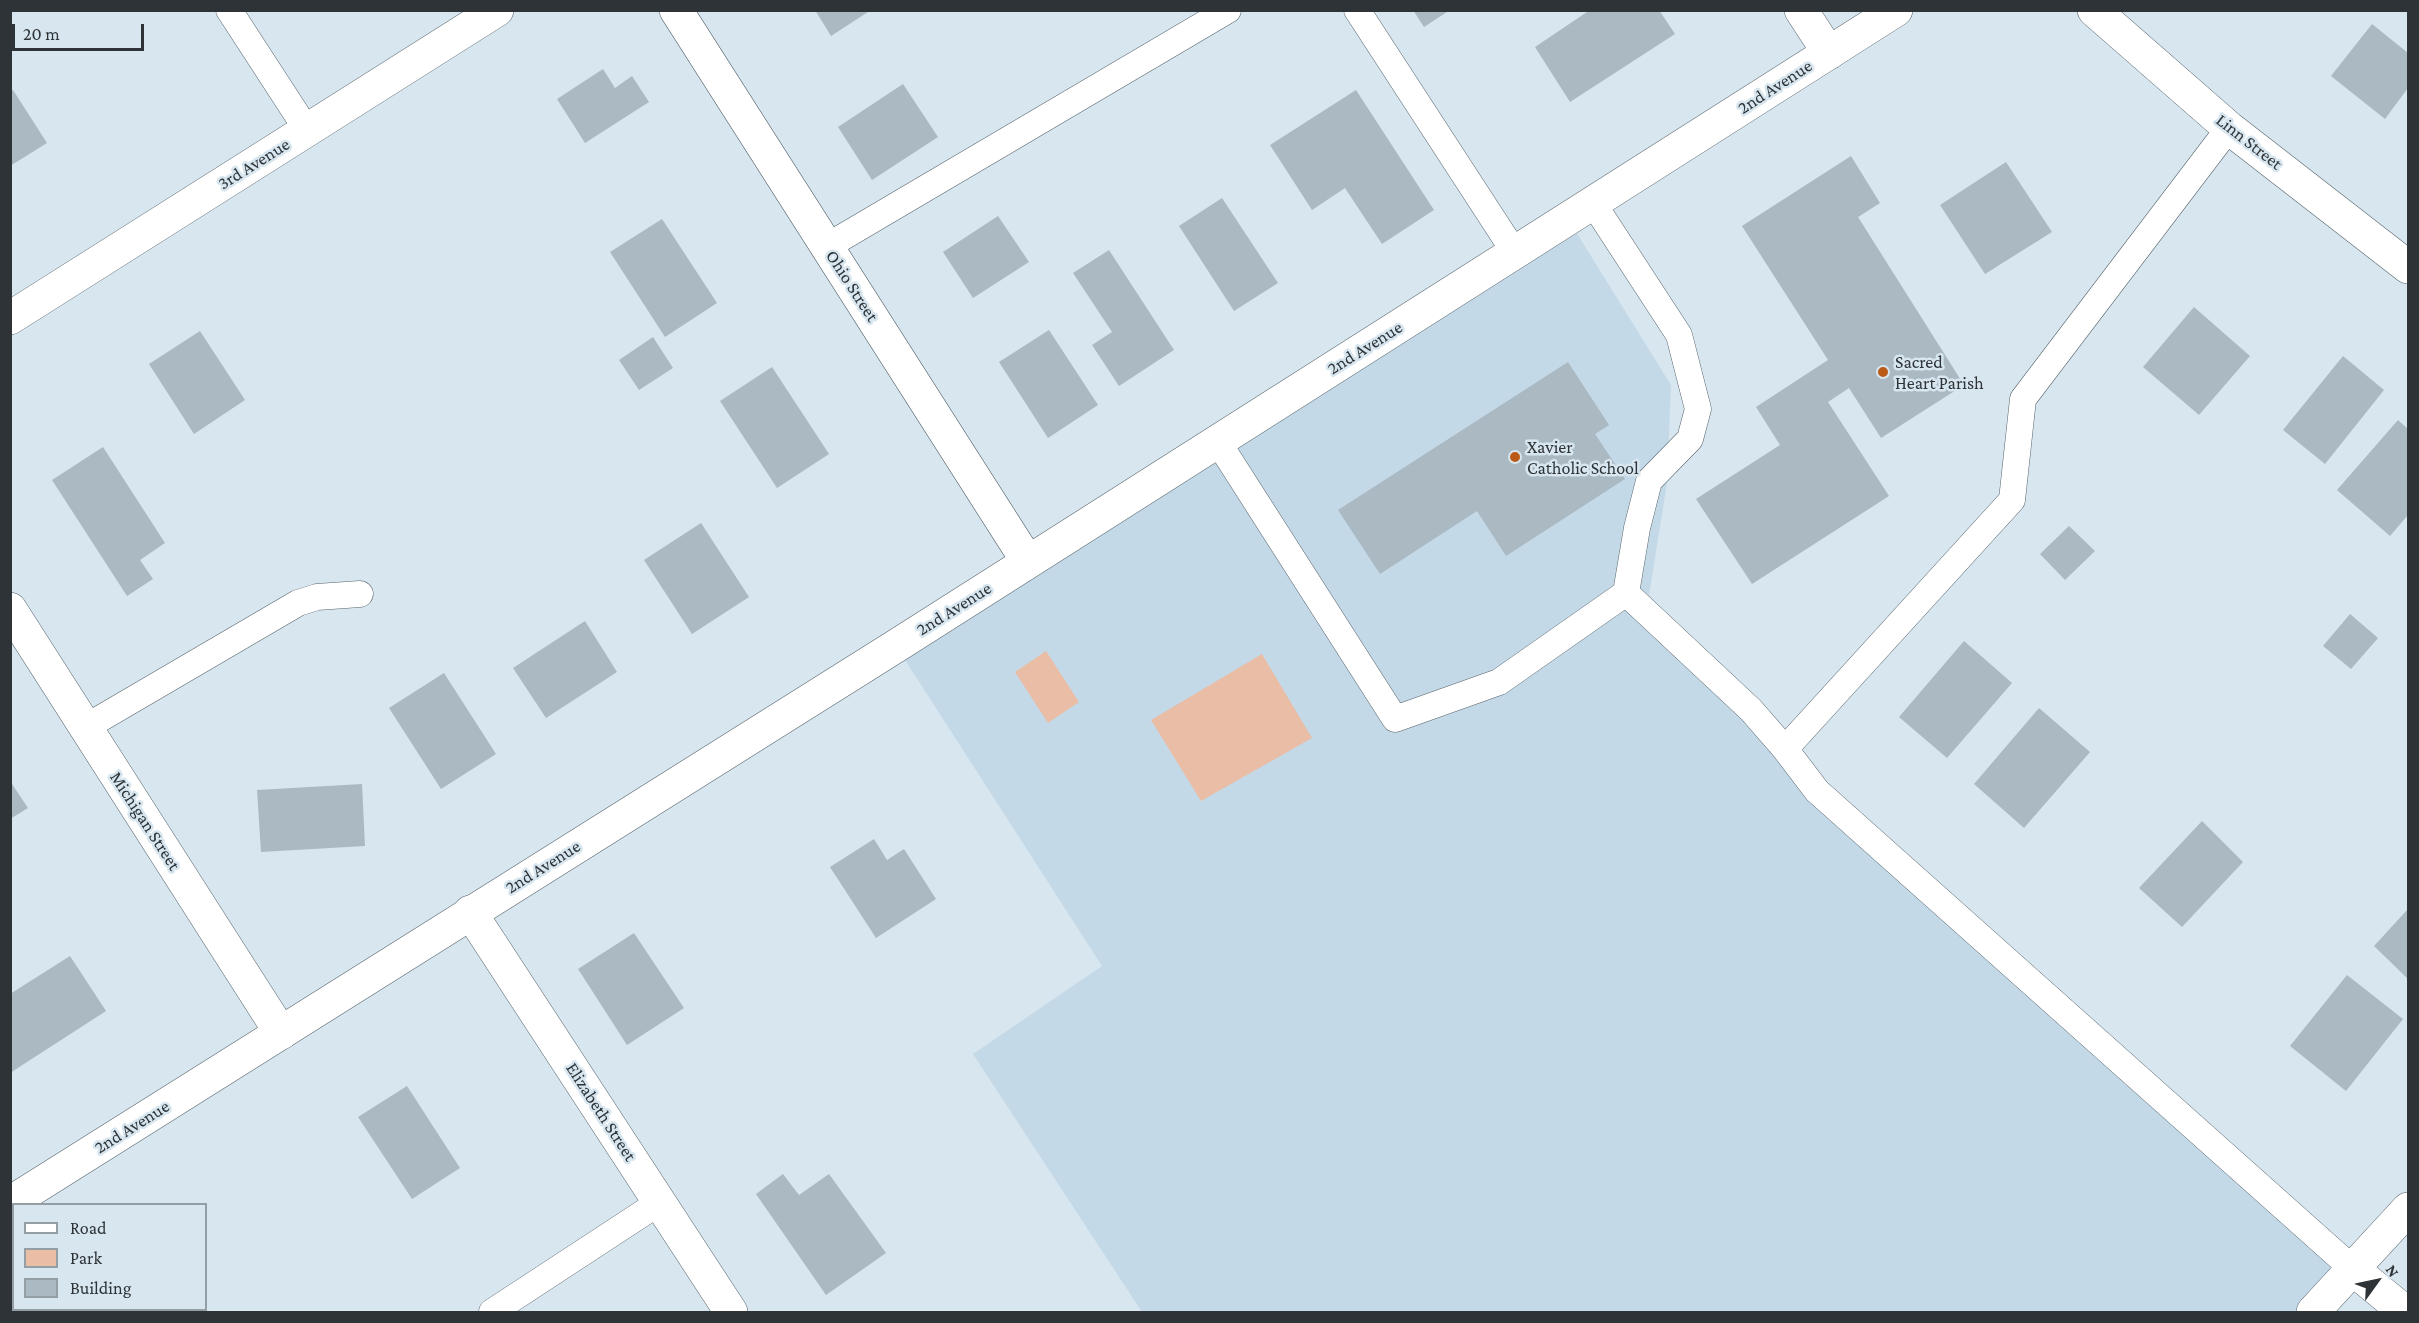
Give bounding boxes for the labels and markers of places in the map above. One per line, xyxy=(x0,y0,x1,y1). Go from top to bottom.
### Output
place label: Sacred Heart Parish xyxy=(1895,351,1984,394)
marker: Sacred Heart Parish xyxy=(1876,365,1890,379)
place label: Xavier Catholic School xyxy=(1527,436,1639,478)
marker: Xavier Catholic School xyxy=(1508,450,1522,464)

